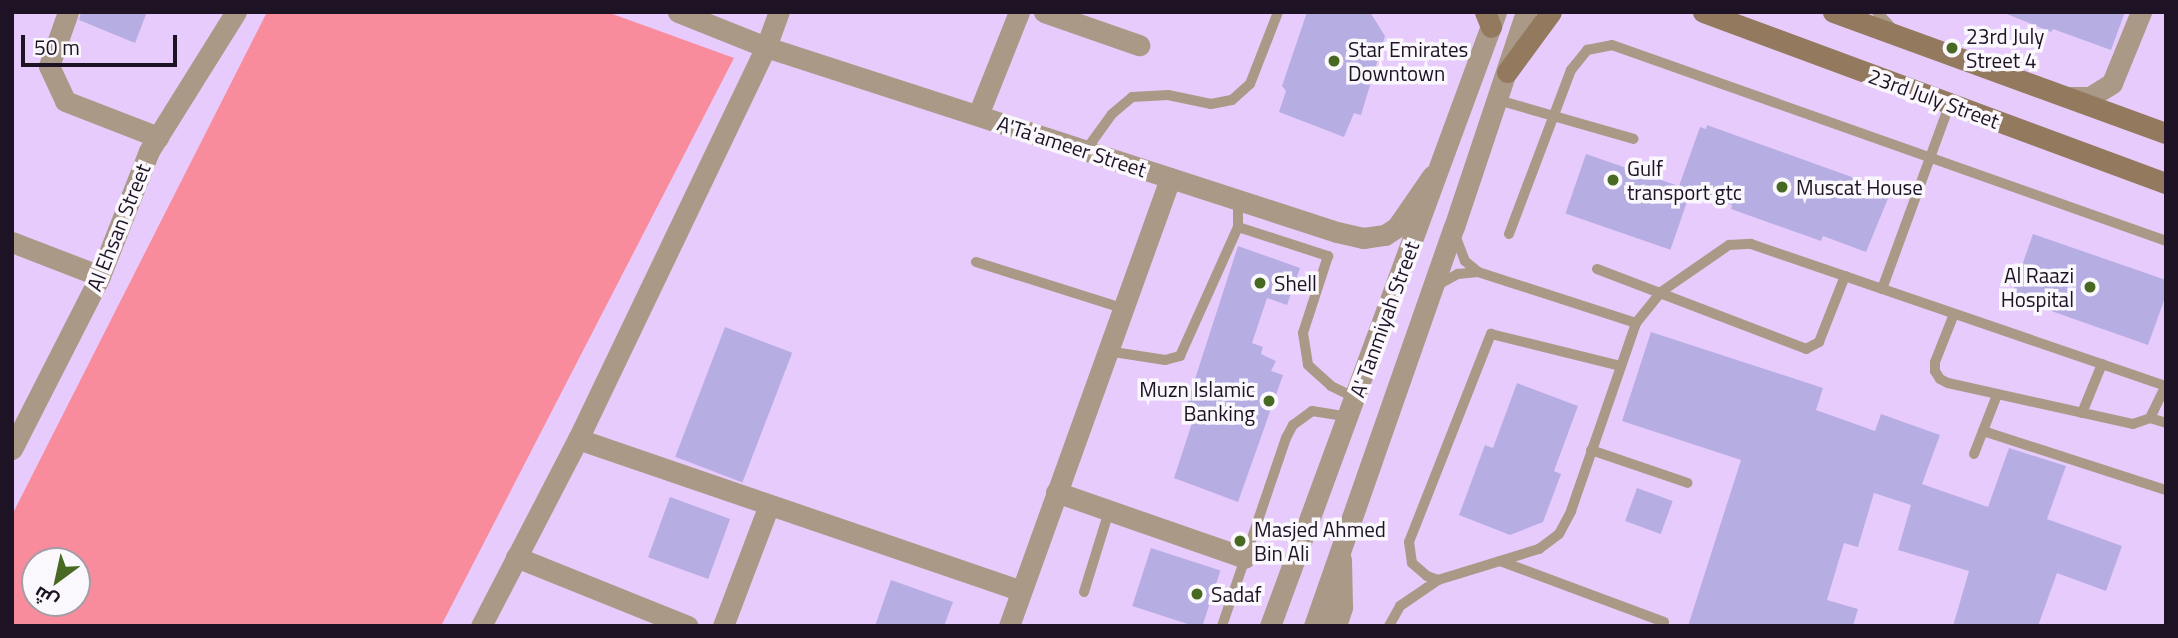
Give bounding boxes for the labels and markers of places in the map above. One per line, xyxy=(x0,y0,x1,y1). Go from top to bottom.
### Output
place label: 23rd July Street 4 xyxy=(1966,23,2044,73)
place label: Star Emirates Downtown xyxy=(1348,36,1468,86)
marker: 23rd July Street 4 xyxy=(1944,40,1960,56)
marker: Star Emirates Downtown xyxy=(1326,53,1342,69)
place label: Gulf transport gtc xyxy=(1627,155,1742,205)
marker: Gulf transport gtc xyxy=(1605,172,1621,188)
place label: Muscat House xyxy=(1796,174,1923,200)
marker: Muscat House xyxy=(1774,179,1790,195)
place label: Al Raazi Hospital xyxy=(2001,262,2074,312)
place label: Shell xyxy=(1274,270,1317,296)
marker: Shell xyxy=(1252,275,1268,291)
marker: Al Raazi Hospital xyxy=(2080,277,2100,297)
place label: Muzn Islamic Banking xyxy=(1139,376,1255,426)
marker: Muzn Islamic Banking xyxy=(1261,393,1277,409)
place label: Masjed Ahmed Bin Ali xyxy=(1254,516,1386,566)
marker: Masjed Ahmed Bin Ali xyxy=(1232,533,1248,549)
place label: Sadaf xyxy=(1211,581,1261,607)
marker: Sadaf xyxy=(1189,586,1205,602)

